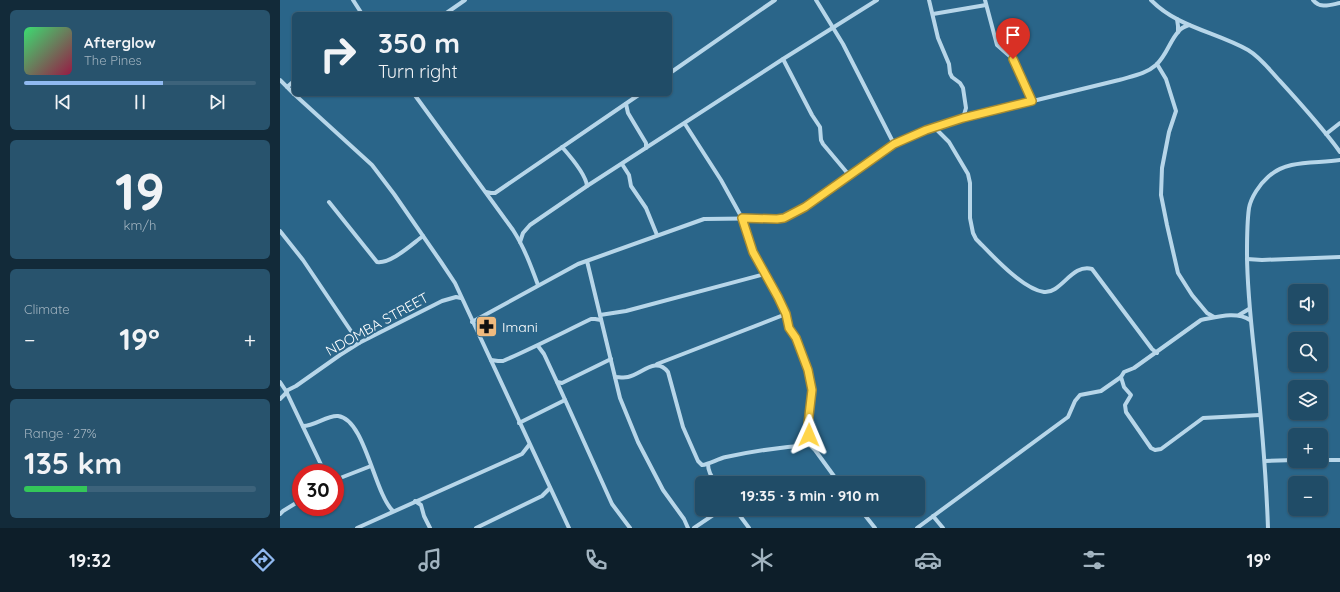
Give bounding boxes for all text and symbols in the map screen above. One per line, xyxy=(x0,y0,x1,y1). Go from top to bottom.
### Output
pin xyxy=(996,18,1030,59)
icon: arrive xyxy=(1002,24,1024,46)
text: 350 m xyxy=(378,25,460,60)
icon: right xyxy=(312,28,364,80)
text: Afterglow xyxy=(84,33,156,52)
text: The Pines xyxy=(84,52,142,68)
text: Turn right xyxy=(378,60,458,83)
icon: previous xyxy=(52,91,74,113)
icon: pause xyxy=(129,91,151,113)
icon: next xyxy=(206,91,228,113)
text: 19 xyxy=(115,158,165,223)
text: km/h xyxy=(124,217,156,233)
map controls xyxy=(1288,284,1328,516)
button: sound xyxy=(1288,284,1328,324)
street label: NDOMBA STREET xyxy=(323,288,431,360)
text: Climate xyxy=(24,301,70,317)
pharmacy icon: Imani xyxy=(473,314,499,340)
place label: Imani xyxy=(502,318,538,336)
text: 19° xyxy=(119,320,160,358)
text: − xyxy=(24,326,35,354)
text: + xyxy=(244,326,256,354)
button: search xyxy=(1288,332,1328,372)
button: layers xyxy=(1288,380,1328,420)
position arrow xyxy=(788,414,830,456)
text: Range · 27% xyxy=(24,425,97,441)
button: + xyxy=(1288,428,1328,468)
text: 135 km xyxy=(24,444,122,482)
speed limit sign: 30 xyxy=(292,464,344,516)
button: − xyxy=(1288,476,1328,516)
text: 19:35 · 3 min · 910 m xyxy=(741,486,879,505)
icon: directions xyxy=(249,546,277,574)
icon: music xyxy=(416,546,444,574)
icon: phone xyxy=(582,546,610,574)
icon: climate xyxy=(748,546,776,574)
icon: car xyxy=(914,546,942,574)
icon: filters xyxy=(1080,546,1108,574)
text: 19:32 xyxy=(69,549,111,572)
text: 19° xyxy=(1247,549,1271,572)

